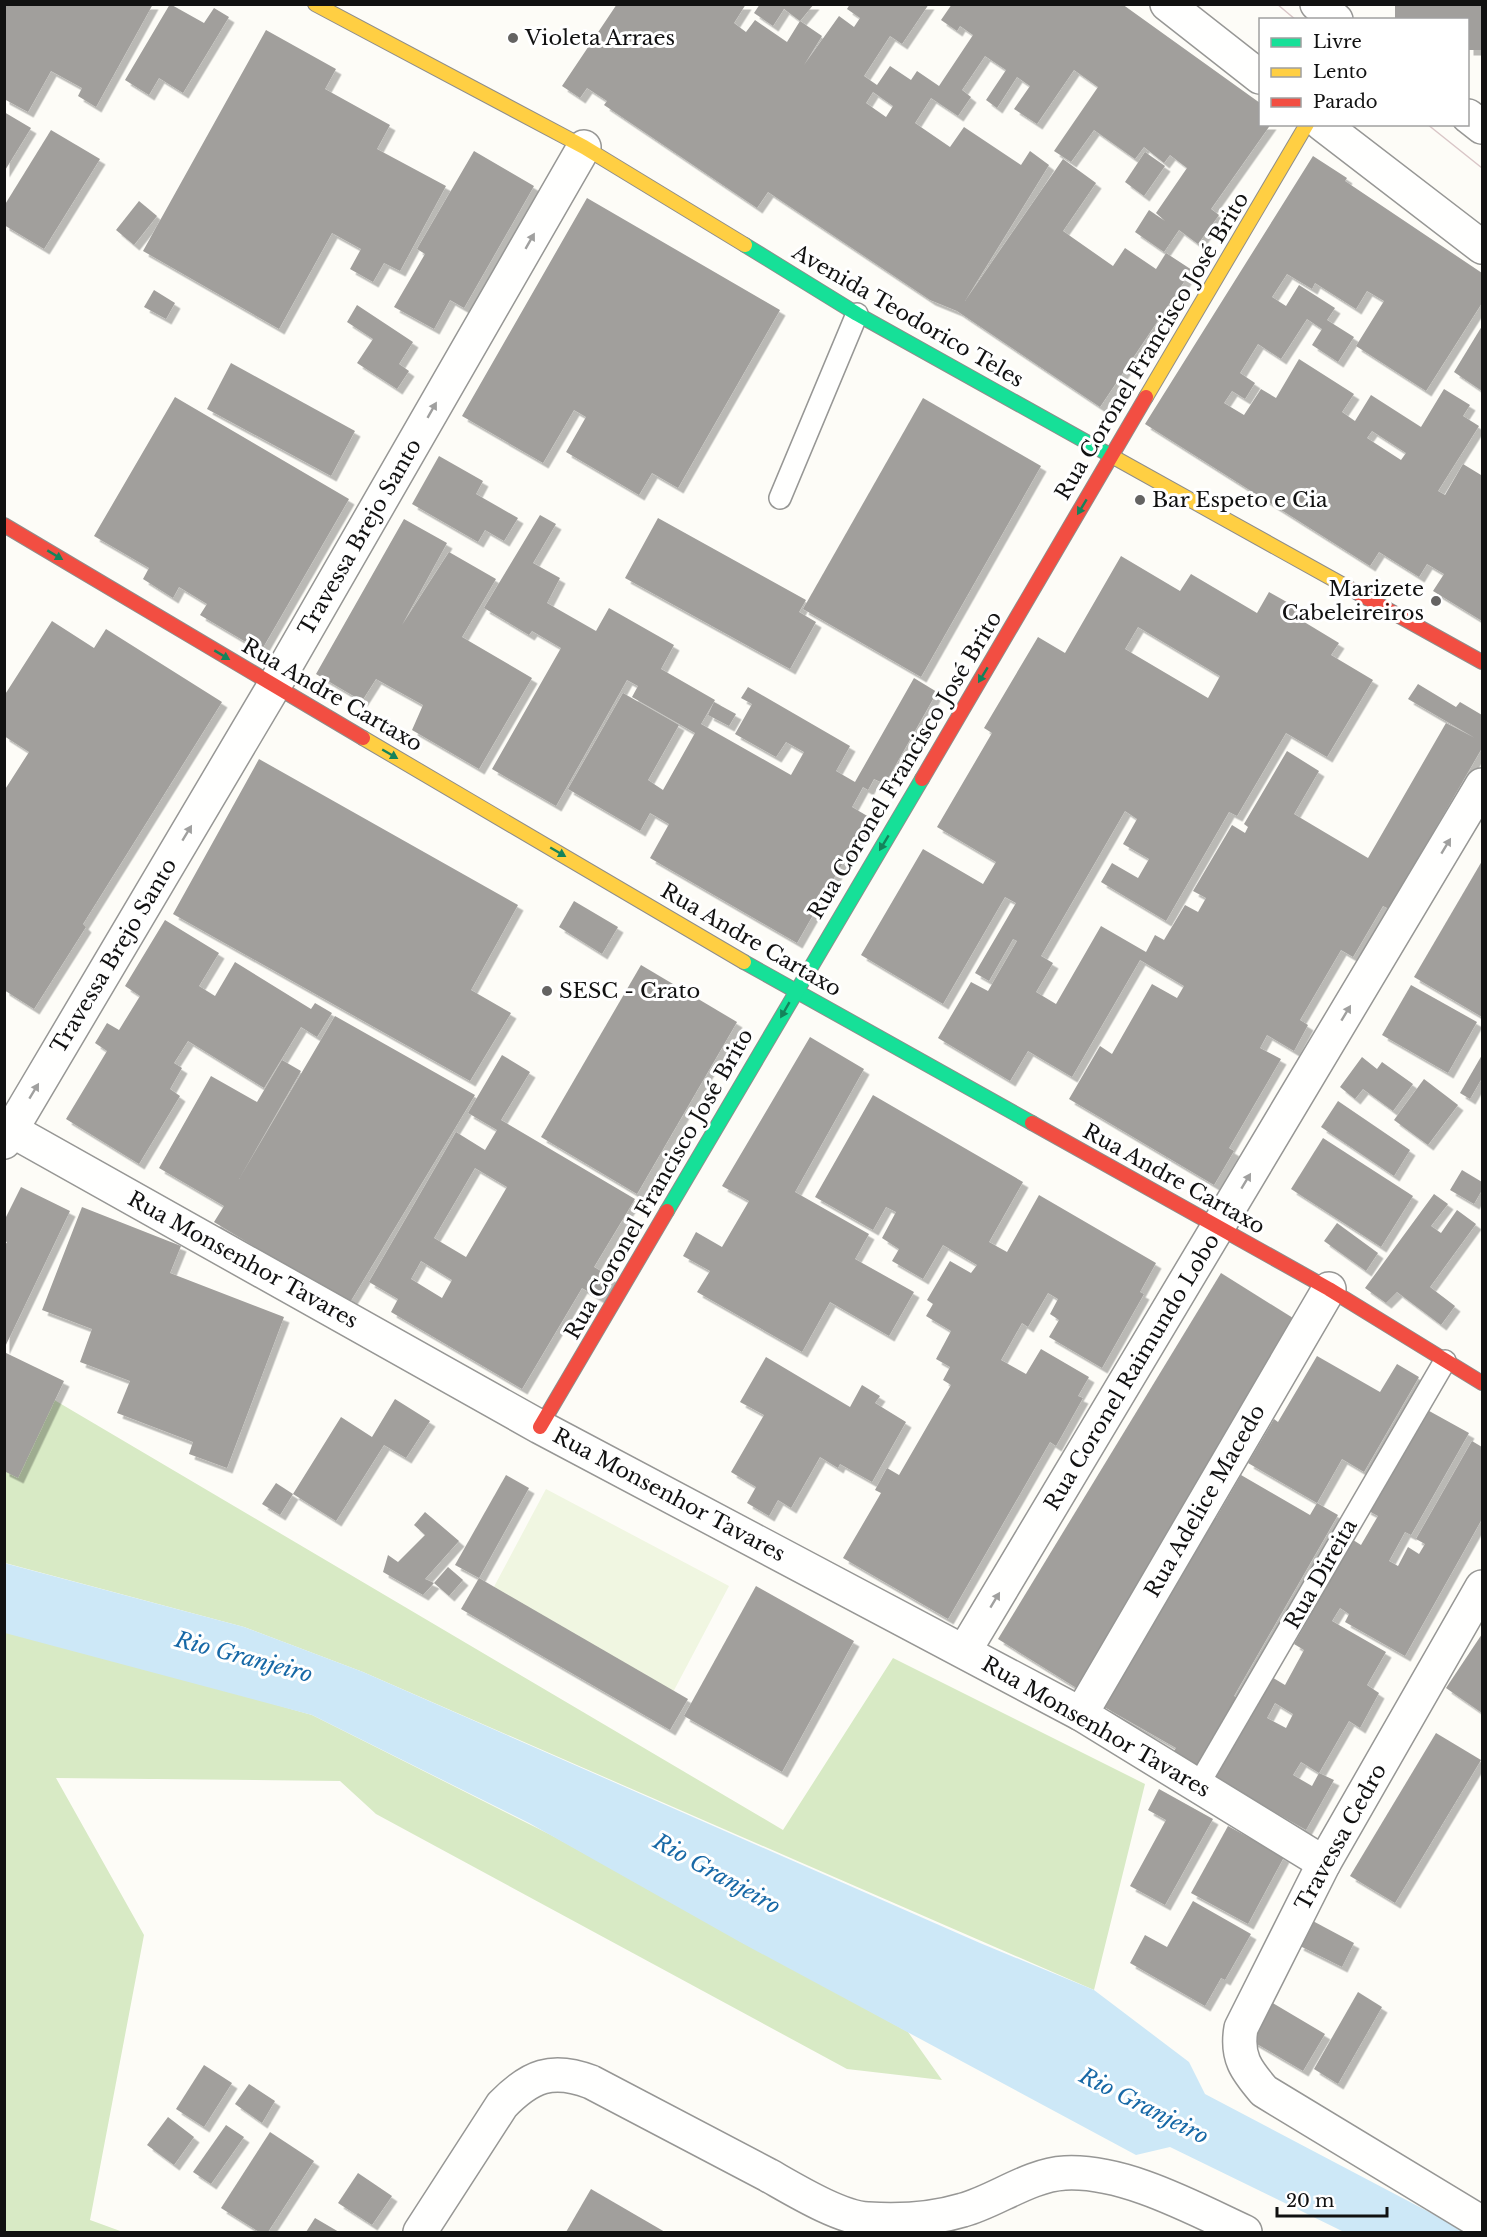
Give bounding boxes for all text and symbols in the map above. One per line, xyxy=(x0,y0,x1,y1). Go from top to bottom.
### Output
legend xyxy=(1259,18,1469,126)
place label: Violeta Arraes xyxy=(524,25,675,51)
marker: Violeta Arraes xyxy=(506,31,520,45)
text: Livre xyxy=(1313,31,1362,53)
text: Lento xyxy=(1313,61,1367,83)
text: Parado xyxy=(1313,91,1378,113)
street label: Rua Coronel Francisco José Brito xyxy=(1050,187,1254,505)
one-way arrow xyxy=(524,233,535,249)
street label: Avenida Teodorico Teles xyxy=(787,239,1028,393)
one-way arrow xyxy=(427,402,438,418)
street label: Travessa Brejo Santo xyxy=(293,434,427,640)
place label: Bar Espeto e Cia xyxy=(1152,487,1328,513)
marker: Bar Espeto e Cia xyxy=(1133,493,1147,507)
one-way arrow xyxy=(1077,499,1087,516)
one-way arrow xyxy=(47,549,63,560)
place label: Marizete Cabeleireiros xyxy=(1282,576,1424,626)
marker: Marizete Cabeleireiros xyxy=(1429,594,1443,608)
street label: Rua Coronel Francisco José Brito xyxy=(803,606,1007,924)
street label: Rua Andre Cartaxo xyxy=(237,633,427,757)
one-way arrow xyxy=(214,649,230,660)
one-way arrow xyxy=(978,667,988,684)
one-way arrow xyxy=(382,749,399,759)
one-way arrow xyxy=(182,824,192,841)
one-way arrow xyxy=(879,834,889,851)
one-way arrow xyxy=(1441,838,1452,854)
one-way arrow xyxy=(550,847,566,858)
street label: Travessa Brejo Santo xyxy=(45,854,183,1058)
street label: Rua Andre Cartaxo xyxy=(656,878,846,1002)
place label: SESC - Crato xyxy=(559,978,700,1004)
marker: SESC - Crato xyxy=(540,984,554,998)
one-way arrow xyxy=(780,1002,790,1019)
one-way arrow xyxy=(1341,1005,1352,1021)
street label: Rua Coronel Francisco José Brito xyxy=(559,1024,759,1344)
one-way arrow xyxy=(29,1082,39,1099)
street label: Rua Andre Cartaxo xyxy=(1078,1118,1270,1240)
one-way arrow xyxy=(1241,1173,1252,1189)
street label: Rua Monsenhor Tavares xyxy=(123,1186,363,1334)
street label: Rua Coronel Raimundo Lobo xyxy=(1039,1229,1225,1515)
street label: Rua Adelice Macedo xyxy=(1139,1400,1271,1602)
street label: Rua Monsenhor Tavares xyxy=(548,1423,790,1567)
street label: Rua Direita xyxy=(1279,1514,1363,1633)
one-way arrow xyxy=(990,1591,1000,1608)
water label: Rio Granjeiro xyxy=(171,1625,316,1688)
street label: Rua Monsenhor Tavares xyxy=(977,1651,1215,1803)
street label: Travessa Cedro xyxy=(1290,1759,1392,1915)
water label: Rio Granjeiro xyxy=(648,1827,785,1920)
water label: Rio Granjeiro xyxy=(1074,2061,1213,2150)
scale bar xyxy=(1277,2180,1386,2218)
text: 20 m xyxy=(1286,2190,1334,2212)

